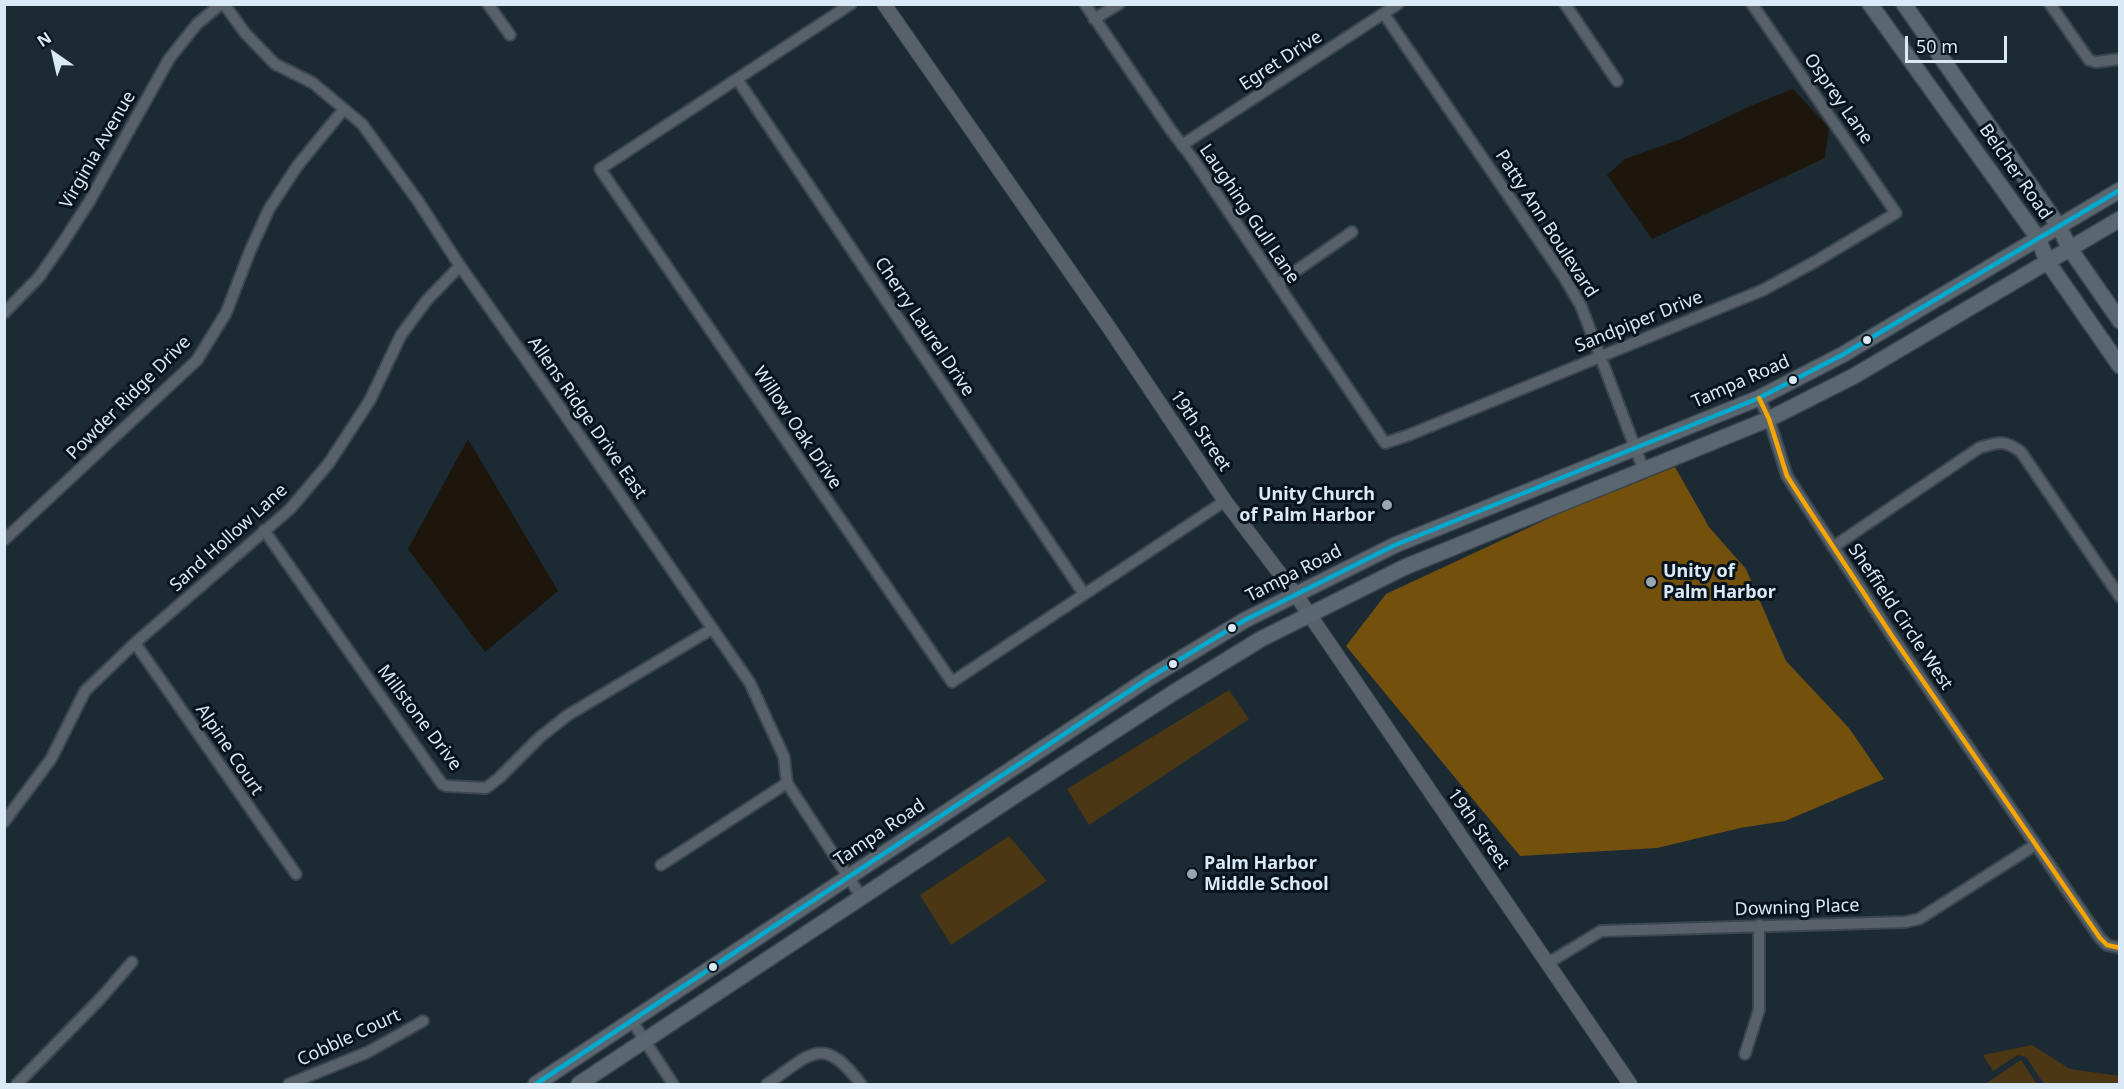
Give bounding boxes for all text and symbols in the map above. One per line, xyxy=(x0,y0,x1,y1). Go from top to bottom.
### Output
north arrow xyxy=(24,24,84,84)
scale bar xyxy=(1908,24,2010,62)
text: N xyxy=(32,26,55,52)
street label: Egret Drive xyxy=(1236,26,1326,96)
text: 50 m xyxy=(1916,34,1958,58)
street label: Osprey Lane xyxy=(1799,50,1877,148)
street label: Virginia Avenue xyxy=(56,87,140,213)
street label: Belcher Road xyxy=(1974,120,2056,224)
street label: Laughing Gull Lane xyxy=(1194,140,1304,288)
street label: Patty Ann Boulevard xyxy=(1490,146,1602,302)
street label: Cherry Laurel Drive xyxy=(869,253,979,401)
street label: Sandpiper Drive xyxy=(1572,287,1706,357)
street label: Powder Ridge Drive xyxy=(63,332,195,464)
street label: Allens Ridge Drive East xyxy=(523,333,651,503)
unlabelled marker xyxy=(1861,334,1873,346)
street label: Tampa Road xyxy=(1689,351,1793,413)
street label: Willow Oak Drive xyxy=(748,363,846,493)
unlabelled marker xyxy=(1787,374,1799,386)
street label: 19th Street xyxy=(1165,386,1235,476)
street label: Sand Hollow Lane xyxy=(166,480,292,596)
place label: Unity Church of Palm Harbor xyxy=(1239,484,1375,526)
marker: Unity Church of Palm Harbor xyxy=(1380,498,1394,512)
street label: Sheffield Circle West xyxy=(1843,540,1957,694)
street label: Tampa Road xyxy=(1242,541,1346,607)
place label: Unity of Palm Harbor xyxy=(1663,561,1776,604)
marker: Unity of Palm Harbor xyxy=(1644,575,1658,589)
unlabelled marker xyxy=(1226,622,1238,634)
unlabelled marker xyxy=(1167,658,1179,670)
street label: Millstone Drive xyxy=(372,661,466,775)
street label: Alpine Court xyxy=(191,700,267,800)
street label: 19th Street xyxy=(1442,785,1514,873)
street label: Tampa Road xyxy=(831,795,929,871)
place label: Palm Harbor Middle School xyxy=(1204,853,1329,896)
marker: Palm Harbor Middle School xyxy=(1185,867,1199,881)
street label: Downing Place xyxy=(1734,895,1860,921)
unlabelled marker xyxy=(707,961,719,973)
street label: Cobble Court xyxy=(294,1005,404,1071)

